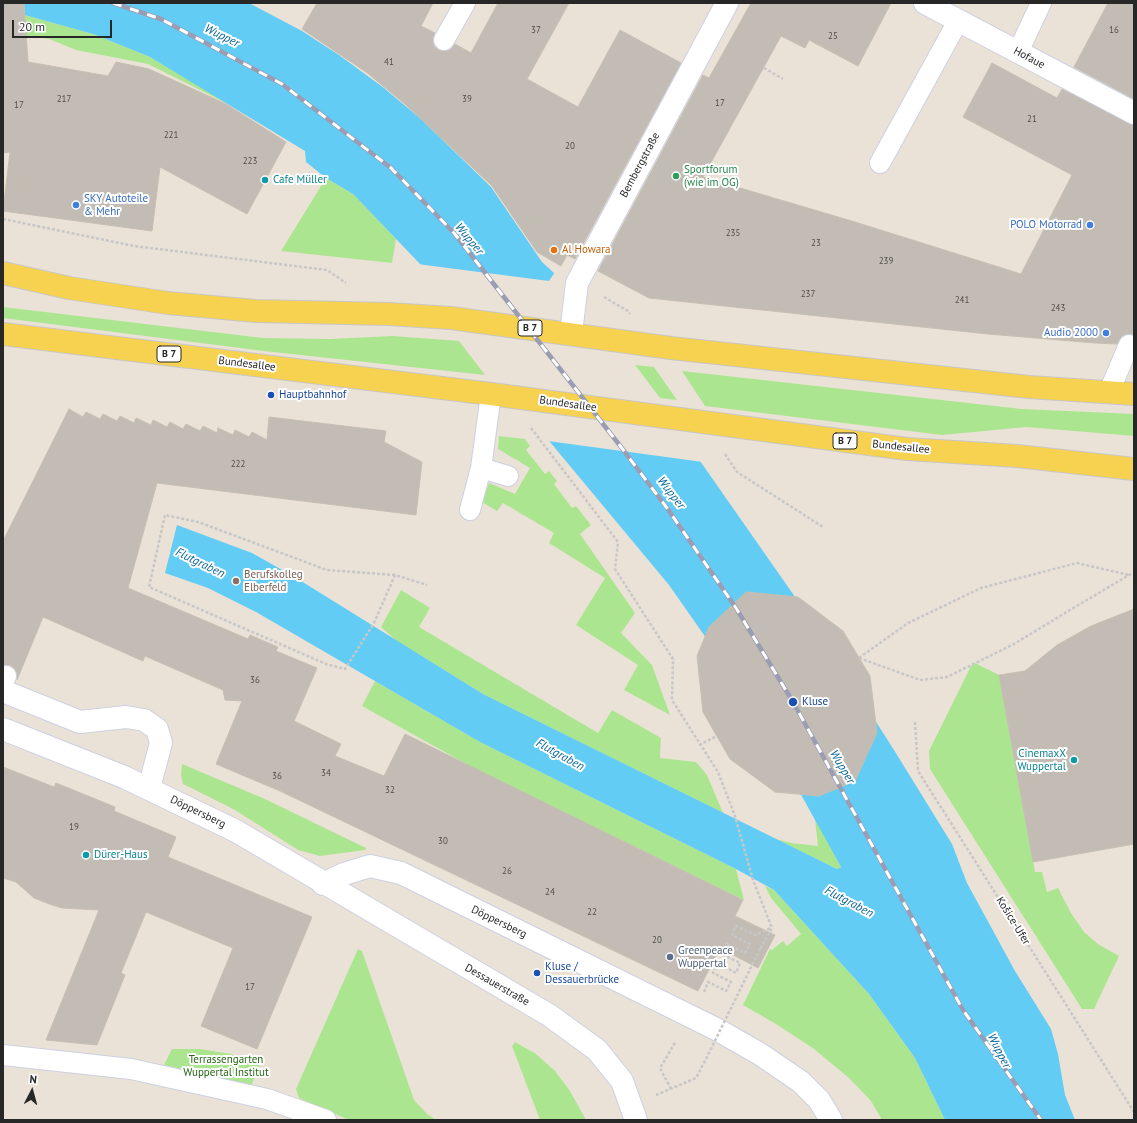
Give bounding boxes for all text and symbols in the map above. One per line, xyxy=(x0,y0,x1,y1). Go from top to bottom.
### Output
scale bar xyxy=(14,12,114,38)
text: 20 m xyxy=(19,19,45,34)
water label: Wupper xyxy=(202,21,242,51)
house number: 37 xyxy=(531,25,541,35)
house number: 16 xyxy=(1109,25,1119,35)
house number: 25 xyxy=(828,31,838,41)
street label: Hofaue xyxy=(1011,44,1047,72)
house number: 41 xyxy=(384,57,394,67)
house number: 217 xyxy=(57,94,71,104)
house number: 39 xyxy=(462,94,472,104)
house number: 17 xyxy=(715,98,725,108)
house number: 17 xyxy=(14,100,24,110)
house number: 21 xyxy=(1027,114,1037,124)
house number: 221 xyxy=(164,130,178,140)
street label: Bembergstraße xyxy=(617,130,663,200)
house number: 20 xyxy=(565,141,575,151)
house number: 223 xyxy=(243,156,257,166)
place label: Sportforum (wie im OG) xyxy=(684,163,739,189)
marker: Sportforum (wie im OG) xyxy=(671,171,681,181)
place label: Cafe Müller xyxy=(273,173,327,187)
marker: Cafe Müller xyxy=(260,175,270,185)
place label: SKY Autoteile & Mehr xyxy=(84,192,148,218)
marker: SKY Autoteile & Mehr xyxy=(71,200,81,210)
place label: POLO Motorrad xyxy=(1010,218,1082,232)
water label: Wupper xyxy=(452,220,486,258)
marker: POLO Motorrad xyxy=(1085,220,1095,230)
house number: 235 xyxy=(726,228,740,238)
house number: 23 xyxy=(811,238,821,248)
place label: Al Howara xyxy=(562,243,610,257)
marker: Al Howara xyxy=(549,245,559,255)
house number: 239 xyxy=(879,256,893,266)
house number: 237 xyxy=(801,289,815,299)
house number: 241 xyxy=(955,295,969,305)
house number: 243 xyxy=(1051,303,1065,313)
road number: B 7 xyxy=(518,320,542,336)
place label: Audio 2000 xyxy=(1044,326,1098,340)
marker: Audio 2000 xyxy=(1101,328,1111,338)
road number: B 7 xyxy=(157,346,181,362)
street label: Bundesallee xyxy=(218,354,276,374)
place label: Hauptbahnhof xyxy=(279,388,346,402)
marker: Hauptbahnhof xyxy=(266,390,276,400)
street label: Bundesallee xyxy=(539,393,597,415)
road number: B 7 xyxy=(833,433,857,449)
street label: Bundesallee xyxy=(872,437,930,457)
house number: 222 xyxy=(231,459,245,469)
water label: Wupper xyxy=(654,474,688,512)
water label: Flutgraben xyxy=(173,545,227,581)
place label: Berufskolleg Elberfeld xyxy=(244,568,303,594)
marker: Berufskolleg Elberfeld xyxy=(231,576,241,586)
house number: 36 xyxy=(250,675,260,685)
place label: Kluse xyxy=(802,695,828,709)
marker: Kluse xyxy=(787,696,799,708)
water label: Flutgraben xyxy=(533,736,587,774)
water label: Wupper xyxy=(826,747,858,787)
place label: CinemaxX Wuppertal xyxy=(1017,747,1066,773)
marker: CinemaxX Wuppertal xyxy=(1069,755,1079,765)
house number: 34 xyxy=(321,768,331,778)
house number: 36 xyxy=(272,771,282,781)
house number: 32 xyxy=(385,785,395,795)
street label: Döppersberg xyxy=(168,793,228,831)
house number: 19 xyxy=(69,822,79,832)
house number: 30 xyxy=(438,836,448,846)
place label: Dürer-Haus xyxy=(94,848,148,862)
marker: Dürer-Haus xyxy=(81,850,91,860)
house number: 26 xyxy=(502,866,512,876)
water label: Flutgraben xyxy=(822,883,876,921)
house number: 24 xyxy=(545,887,555,897)
street label: Košice-Ufer xyxy=(993,895,1033,947)
street label: Döppersberg xyxy=(469,903,529,941)
house number: 22 xyxy=(587,907,597,917)
house number: 20 xyxy=(652,935,662,945)
place label: Greenpeace Wuppertal xyxy=(678,944,733,970)
marker: Greenpeace Wuppertal xyxy=(665,952,675,962)
place label: Kluse / Dessauerbrücke xyxy=(545,960,619,986)
street label: Dessauerstraße xyxy=(462,961,532,1009)
marker: Kluse / Dessauerbrücke xyxy=(532,968,542,978)
house number: 17 xyxy=(245,982,255,992)
water label: Wupper xyxy=(984,1031,1014,1071)
park label: Terrassengarten Wuppertal Institut xyxy=(183,1053,269,1079)
north arrow xyxy=(12,1071,52,1111)
text: N xyxy=(29,1072,38,1086)

